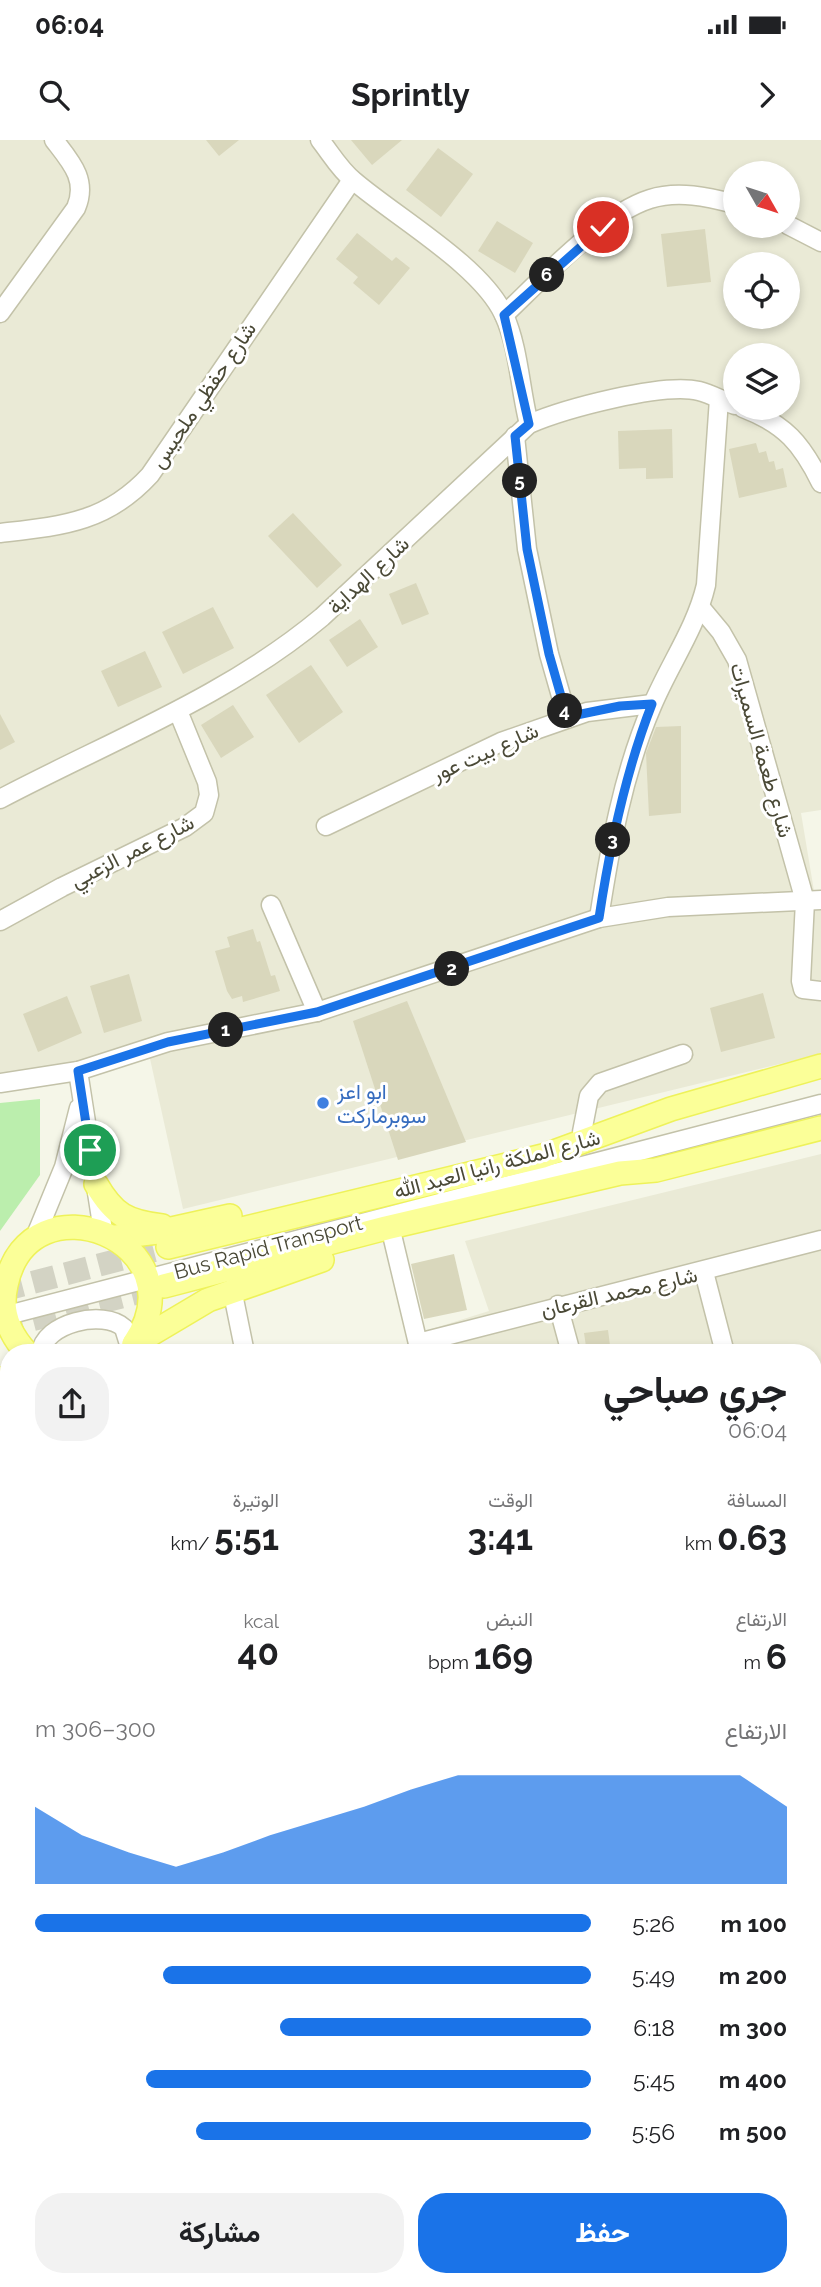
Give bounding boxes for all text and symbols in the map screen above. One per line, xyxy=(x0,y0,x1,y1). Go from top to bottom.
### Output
text: 06:04 xyxy=(35,10,104,40)
icon: search xyxy=(35,76,73,114)
text: Sprintly xyxy=(351,76,470,113)
icon: forward xyxy=(748,76,786,114)
north arrow xyxy=(723,161,800,238)
map controls xyxy=(723,161,800,420)
pin xyxy=(573,197,633,257)
icon: check xyxy=(584,208,622,246)
button: locate xyxy=(723,252,800,329)
pin: 6 xyxy=(530,258,564,292)
text: 6 xyxy=(541,263,552,285)
street label: شارع حفظي ملحيس xyxy=(145,317,265,476)
button: layers xyxy=(723,343,800,420)
pin: 5 xyxy=(503,464,538,498)
text: 5 xyxy=(514,469,525,491)
street label: شارع الهداية xyxy=(322,531,415,621)
street label: شارع طعمة السميرات xyxy=(723,660,799,841)
pin: 4 xyxy=(548,694,582,728)
text: 4 xyxy=(559,699,570,721)
street label: شارع بيت عور xyxy=(427,717,543,789)
street label: شارع عمر الزعبي xyxy=(66,809,200,897)
pin: 3 xyxy=(596,822,630,858)
text: 3 xyxy=(607,828,618,850)
pin: 2 xyxy=(434,952,470,986)
text: 2 xyxy=(446,957,457,979)
pin: 1 xyxy=(208,1012,244,1048)
text: 1 xyxy=(221,1018,230,1040)
place label: ابو اعز سوبرماركت xyxy=(336,1079,426,1129)
marker: ابو اعز سوبرماركت xyxy=(315,1095,331,1111)
pin xyxy=(60,1120,120,1180)
street label: شارع الملكة رانيا العبد الله xyxy=(391,1124,603,1205)
icon: arrive xyxy=(71,1131,109,1169)
street label: Bus Rapid Transport xyxy=(171,1210,365,1284)
street label: شارع محمد القرعان xyxy=(538,1262,700,1324)
button: share xyxy=(35,1367,109,1441)
text: جري صباحي xyxy=(603,1367,787,1412)
text: 06:04 xyxy=(728,1416,787,1443)
text: الوتيرة xyxy=(233,1489,279,1511)
text: الوقت xyxy=(488,1489,533,1511)
text: المسافة xyxy=(727,1489,787,1511)
text: 5:51 xyxy=(214,1517,279,1558)
text: 3:41 xyxy=(468,1517,533,1558)
text: 0.63 xyxy=(717,1517,787,1558)
text: /km xyxy=(170,1532,214,1554)
text: km xyxy=(685,1532,717,1554)
text: النبض xyxy=(486,1608,533,1630)
text: الارتفاع xyxy=(735,1608,787,1630)
text: kcal xyxy=(243,1610,279,1632)
text: 40 xyxy=(238,1632,279,1673)
text: 169 xyxy=(474,1636,533,1677)
text: 6 xyxy=(766,1636,787,1677)
text: bpm xyxy=(428,1651,474,1673)
text: m xyxy=(743,1651,766,1673)
text: 300–306 m xyxy=(35,1715,156,1742)
text: الارتفاع xyxy=(725,1717,787,1744)
text: 5:26 xyxy=(632,1910,675,1937)
text: 100 m xyxy=(720,1910,787,1937)
text: 5:49 xyxy=(632,1962,675,1989)
text: 200 m xyxy=(719,1962,787,1989)
text: 6:18 xyxy=(633,2014,675,2041)
text: 300 m xyxy=(719,2014,787,2041)
text: 5:45 xyxy=(633,2066,675,2093)
text: 400 m xyxy=(719,2066,787,2093)
text: 5:56 xyxy=(632,2118,675,2145)
text: 500 m xyxy=(719,2118,787,2145)
button: مشاركة xyxy=(35,2193,404,2273)
button: حفظ xyxy=(418,2193,787,2273)

